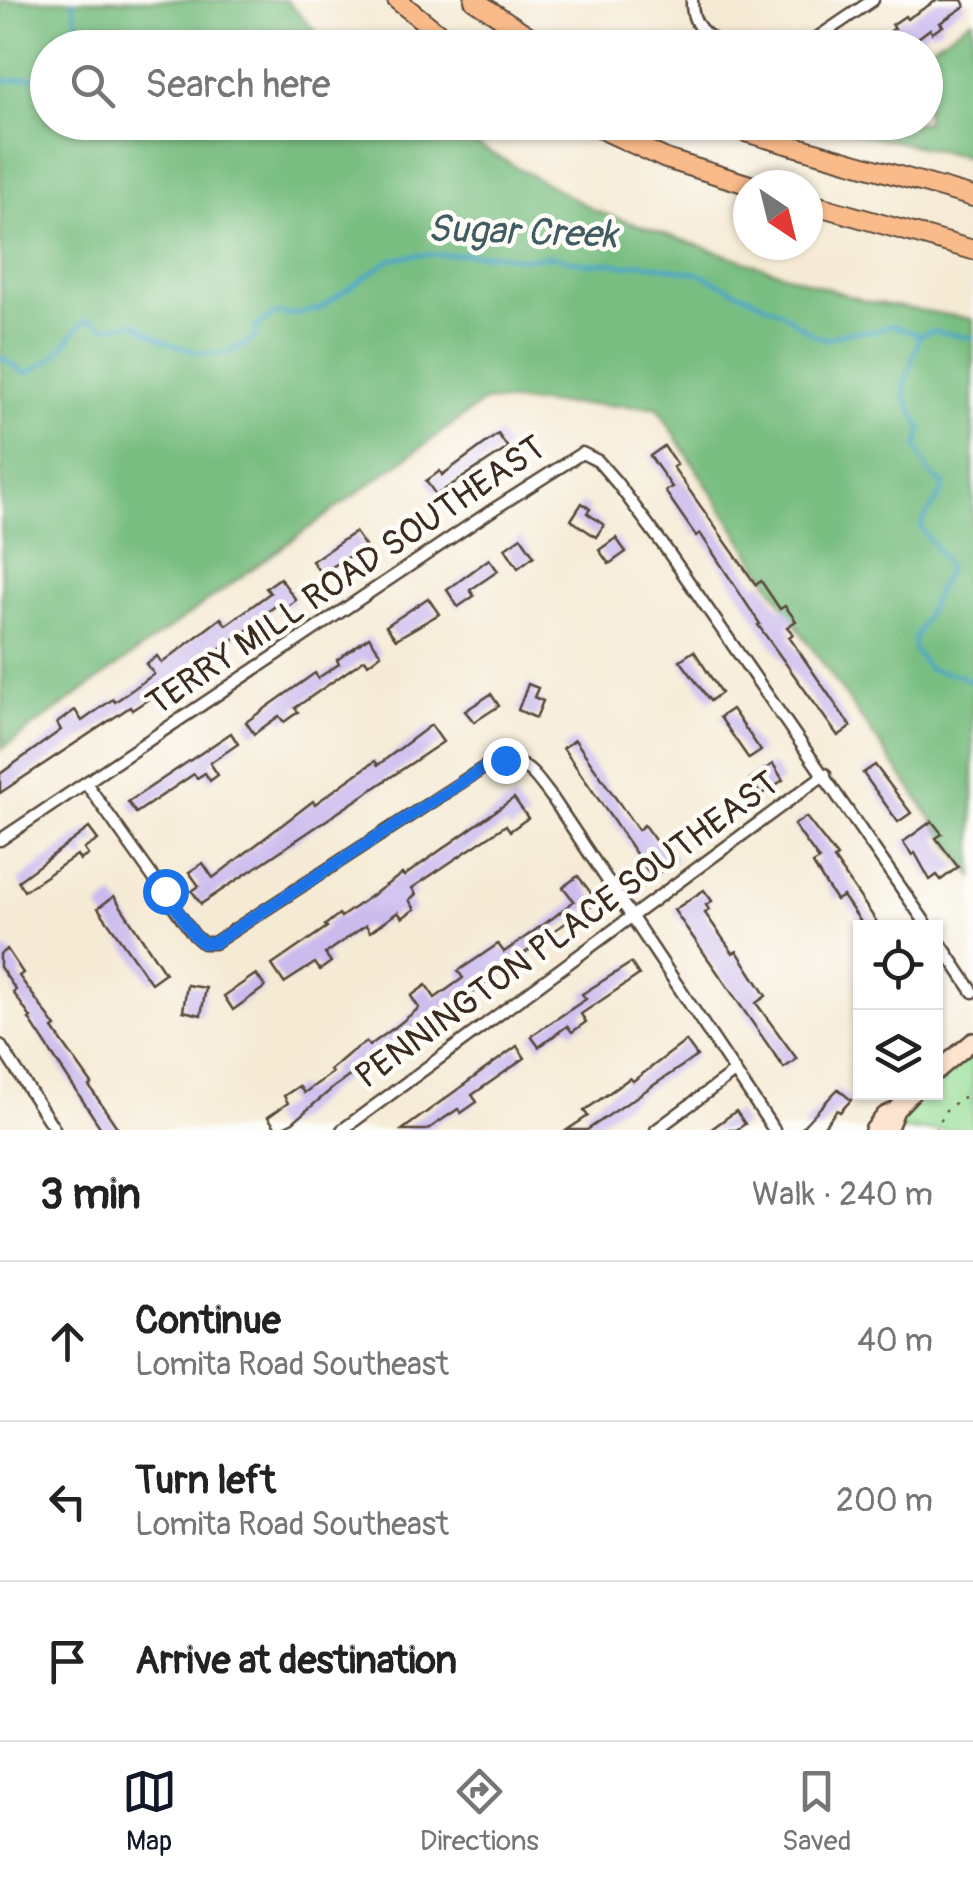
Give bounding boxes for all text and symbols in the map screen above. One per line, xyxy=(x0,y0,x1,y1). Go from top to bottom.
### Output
search box xyxy=(30,30,943,140)
icon: search xyxy=(65,58,120,113)
text: Search here xyxy=(145,61,331,109)
north arrow xyxy=(733,170,823,260)
water label: Sugar Creek xyxy=(427,205,621,259)
street label: TERRY MILL ROAD SOUTHEAST xyxy=(138,426,554,726)
route end xyxy=(483,738,529,784)
street label: PENNINGTON PLACE SOUTHEAST xyxy=(347,762,787,1098)
route start xyxy=(143,869,189,915)
map controls xyxy=(853,920,943,1100)
button: locate xyxy=(853,920,943,1010)
button: layers xyxy=(853,1010,943,1100)
text: 3 min xyxy=(40,1169,141,1221)
text: Walk · 240 m xyxy=(752,1175,933,1215)
text: Continue xyxy=(135,1297,281,1345)
icon: ahead xyxy=(40,1314,95,1369)
text: 40 m xyxy=(857,1321,933,1361)
text: Lomita Road Southeast xyxy=(135,1345,449,1385)
text: Turn left xyxy=(135,1457,276,1505)
icon: left xyxy=(40,1474,95,1529)
text: 200 m xyxy=(836,1481,933,1521)
text: Lomita Road Southeast xyxy=(135,1505,449,1545)
icon: arrive xyxy=(40,1634,95,1689)
text: Arrive at destination xyxy=(135,1637,457,1685)
tab: Map xyxy=(122,1764,177,1859)
tab: Directions xyxy=(420,1764,539,1859)
tab: Saved xyxy=(782,1764,851,1859)

